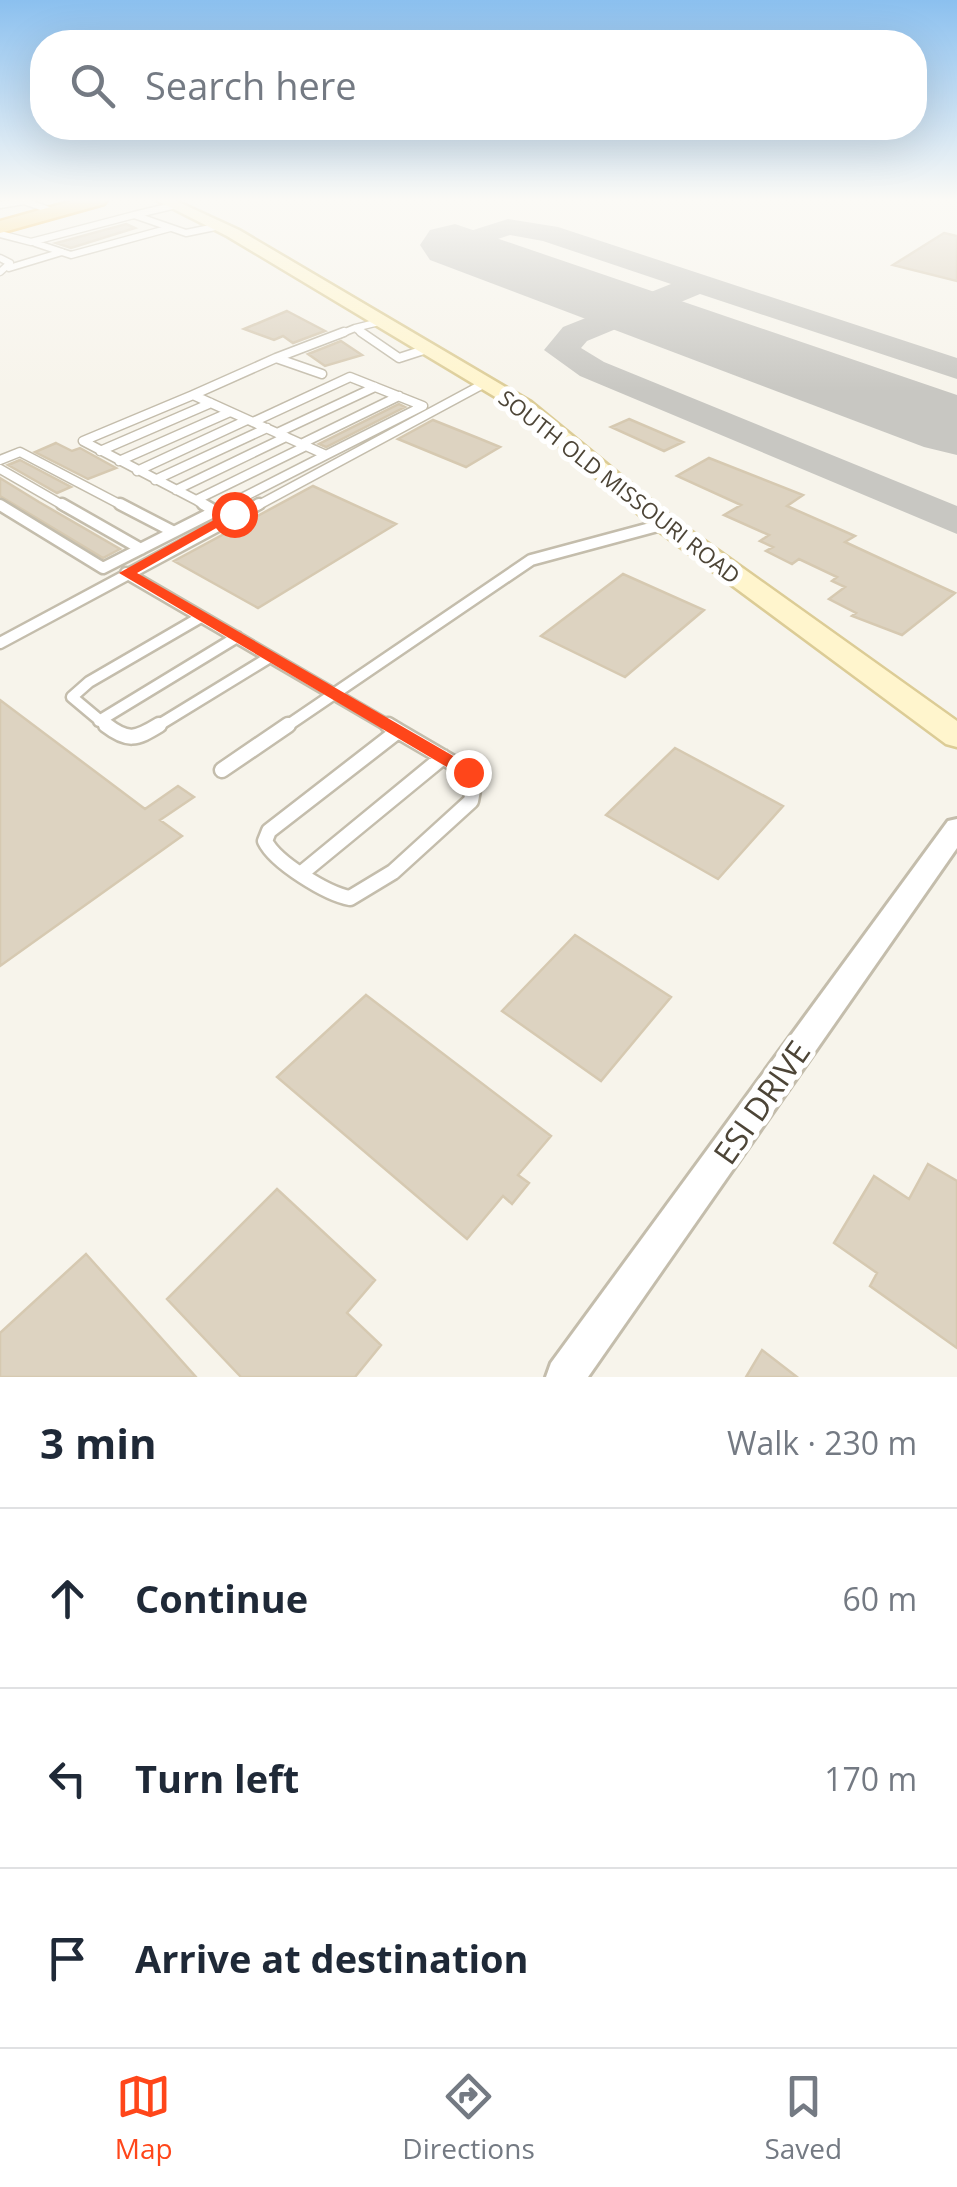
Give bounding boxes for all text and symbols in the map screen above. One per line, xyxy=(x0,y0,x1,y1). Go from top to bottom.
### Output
search box xyxy=(30,30,927,140)
icon: search xyxy=(65,58,120,113)
text: Search here xyxy=(145,59,357,111)
street label: SOUTH OLD MISSOURI ROAD xyxy=(493,382,747,590)
route start xyxy=(212,492,258,538)
route end xyxy=(446,750,492,796)
street label: ESI DRIVE xyxy=(703,1032,819,1172)
text: 3 min xyxy=(40,1414,157,1471)
text: Walk · 230 m xyxy=(727,1421,917,1464)
icon: ahead xyxy=(40,1571,95,1626)
text: Continue xyxy=(135,1572,308,1624)
text: 60 m xyxy=(842,1577,917,1620)
icon: left xyxy=(40,1751,95,1806)
text: Turn left xyxy=(135,1752,299,1804)
text: 170 m xyxy=(824,1757,917,1800)
icon: arrive xyxy=(40,1931,95,1986)
text: Arrive at destination xyxy=(135,1932,529,1984)
tab: Map xyxy=(115,2069,173,2167)
tab: Directions xyxy=(402,2069,535,2167)
tab: Saved xyxy=(764,2069,842,2167)

